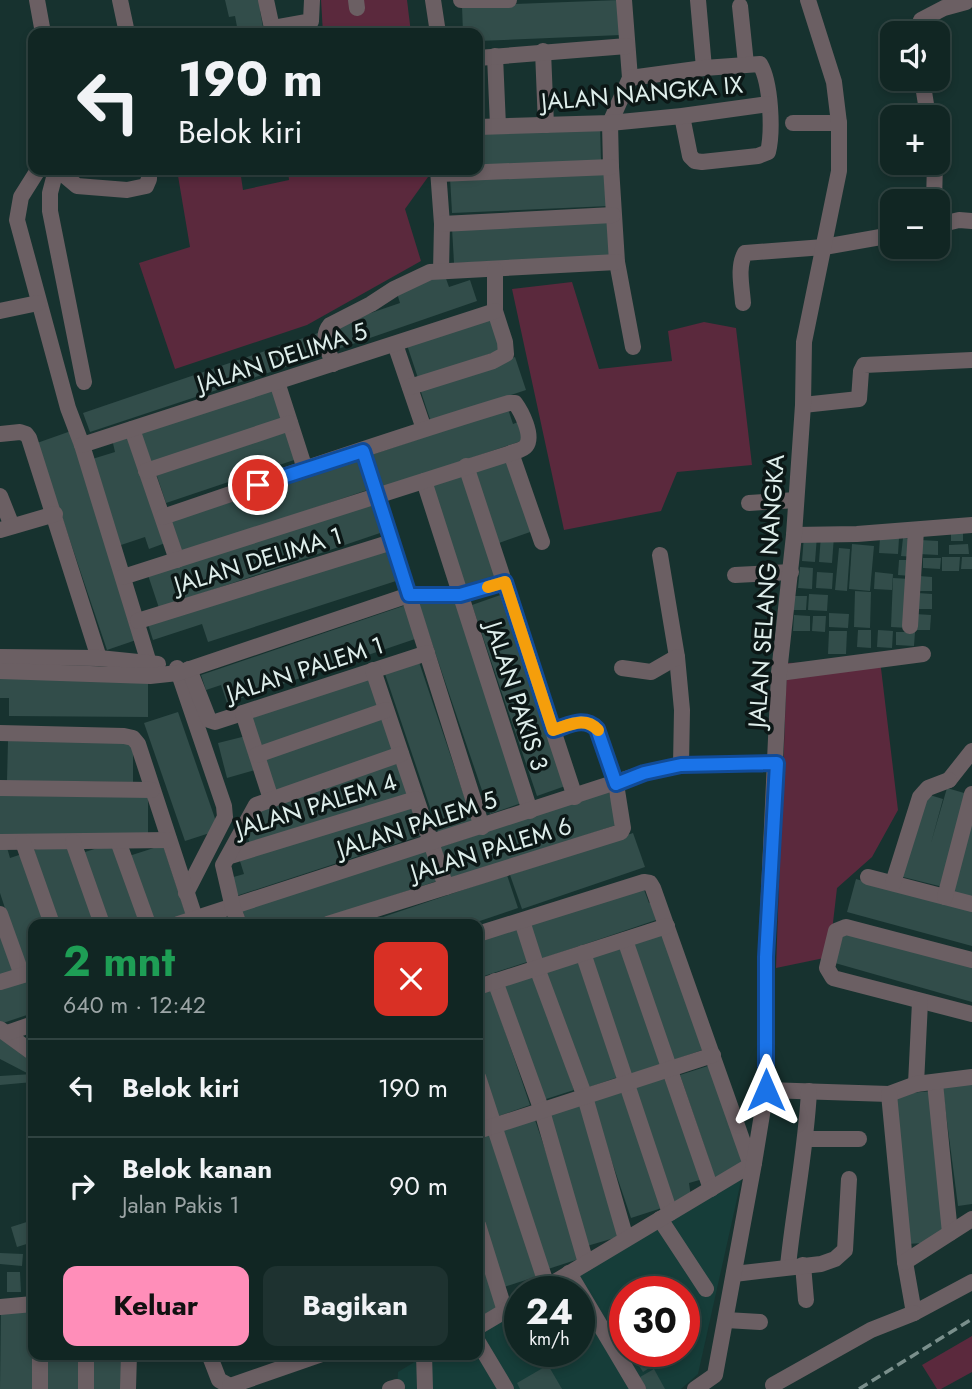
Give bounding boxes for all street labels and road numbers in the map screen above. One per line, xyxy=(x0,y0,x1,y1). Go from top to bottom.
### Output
street label: JALAN NANGKA IX xyxy=(537,67,745,120)
street label: JALAN DELIMA 5 xyxy=(190,313,372,402)
street label: JALAN SELANG NANGKA xyxy=(739,453,793,732)
street label: JALAN DELIMA 1 xyxy=(167,518,346,603)
street label: JALAN PAKIS 3 xyxy=(475,614,558,775)
street label: JALAN PALEM 1 xyxy=(219,627,388,712)
street label: JALAN PALEM 4 xyxy=(228,764,401,847)
street label: JALAN PALEM 5 xyxy=(330,782,501,867)
street label: JALAN PALEM 6 xyxy=(403,808,576,891)

